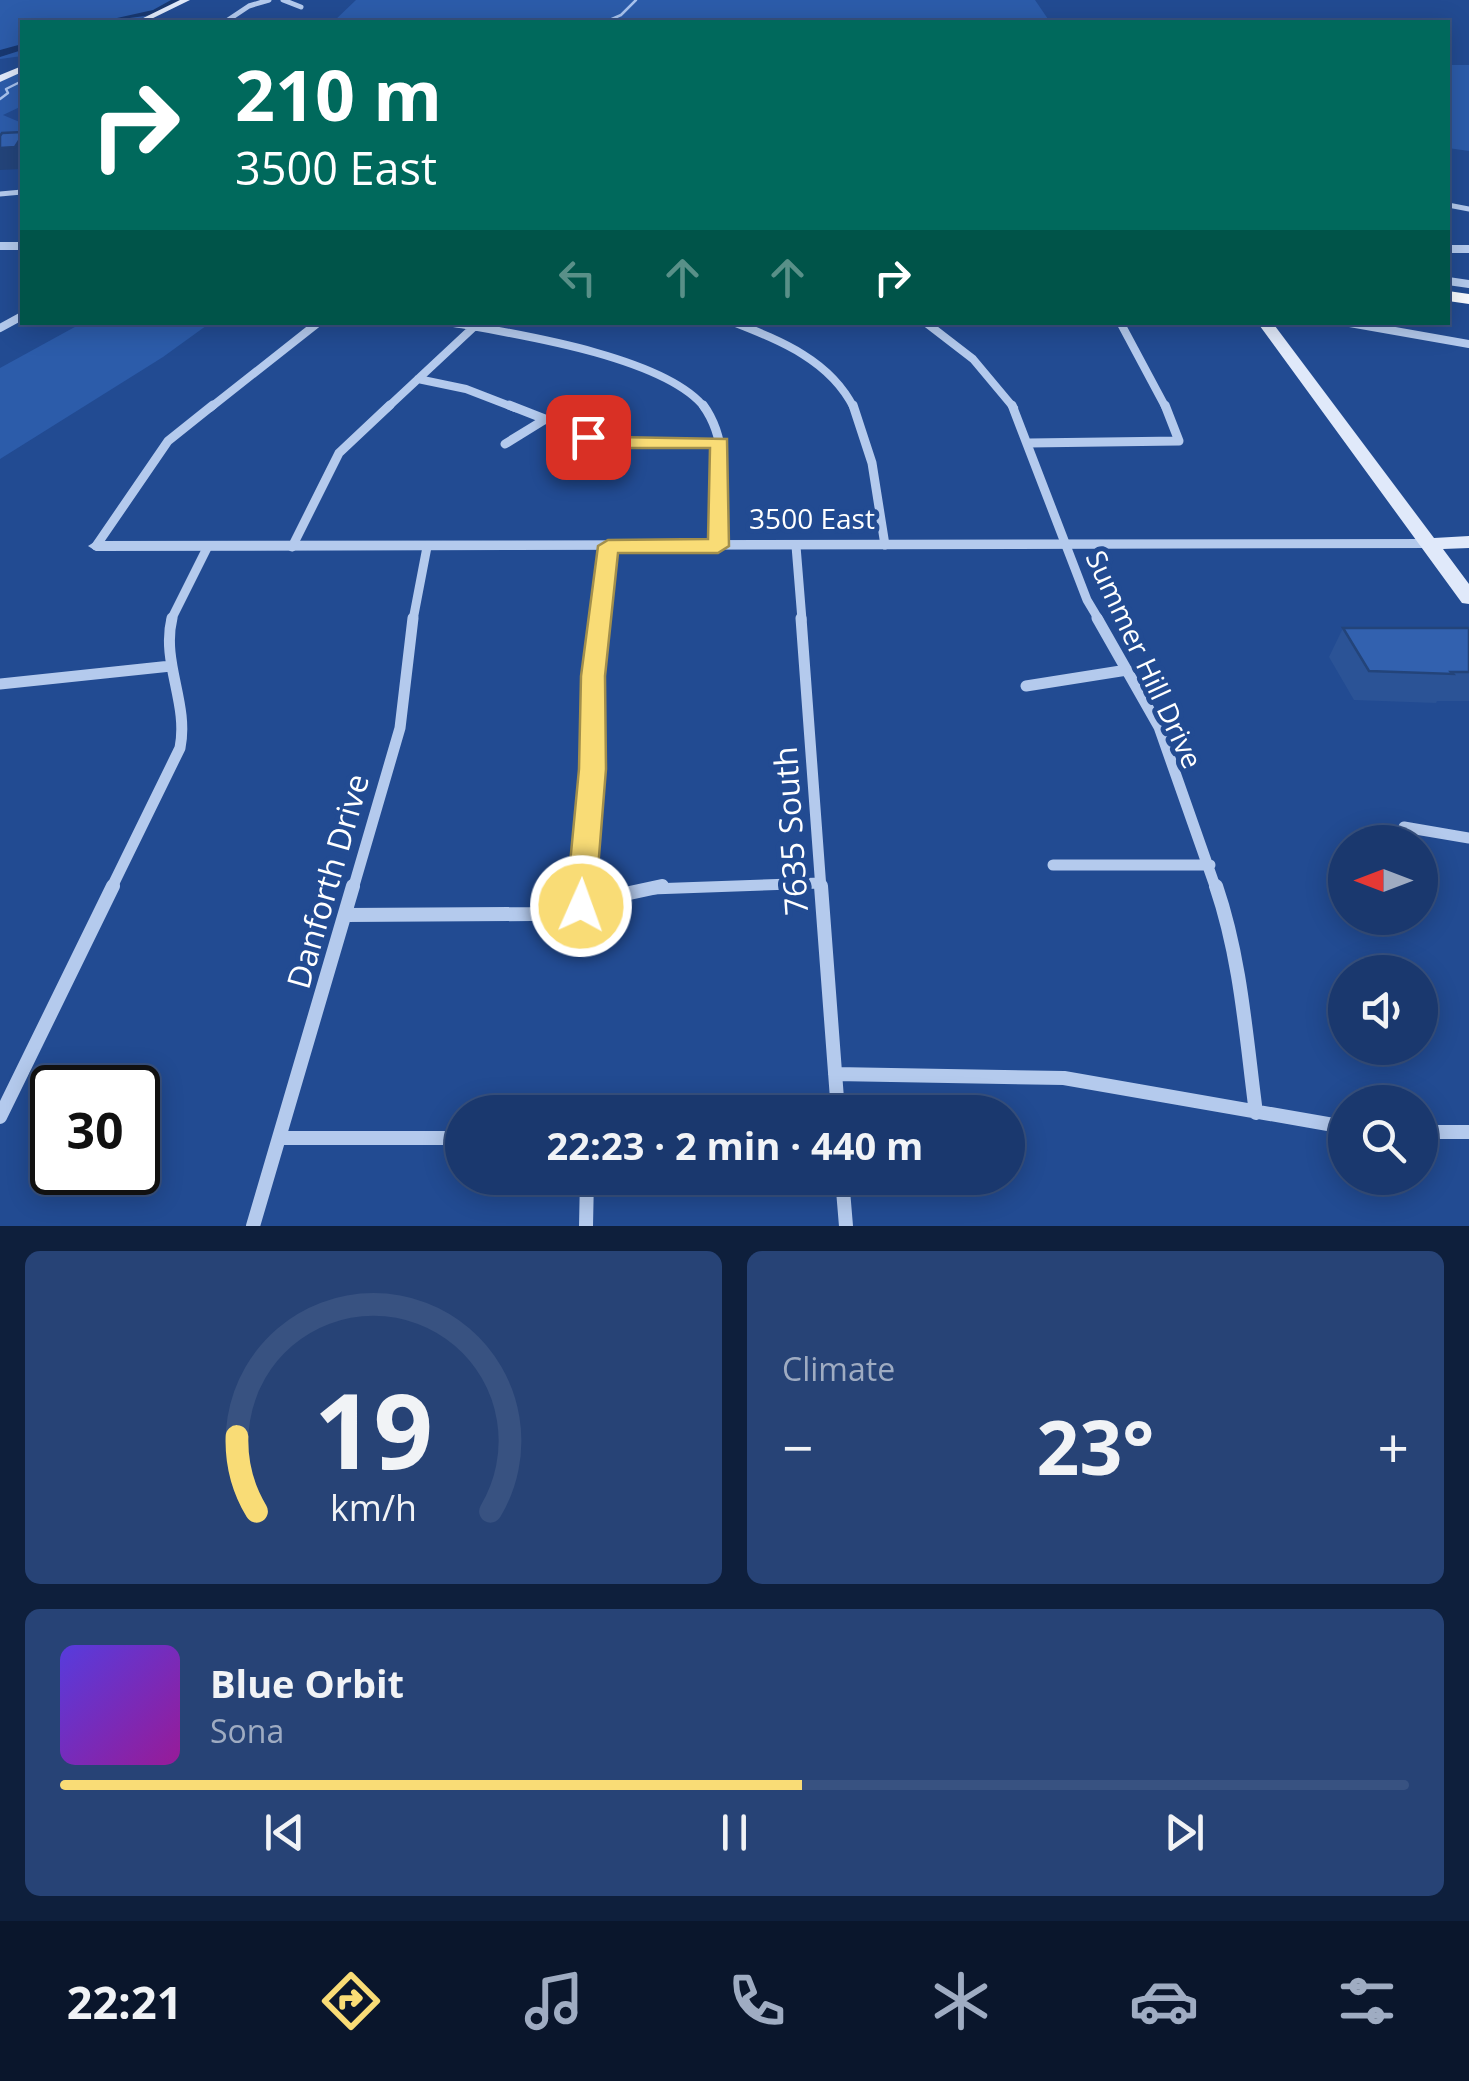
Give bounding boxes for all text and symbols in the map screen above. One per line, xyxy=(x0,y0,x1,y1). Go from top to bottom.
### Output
text: 210 m xyxy=(235,46,442,142)
icon: right xyxy=(70,60,200,190)
text: 3500 East xyxy=(235,137,437,198)
icon: left xyxy=(550,250,605,305)
icon: ahead xyxy=(655,250,710,305)
icon: ahead xyxy=(760,250,815,305)
icon: right xyxy=(865,250,920,305)
pin xyxy=(546,395,631,480)
icon: arrive xyxy=(561,410,616,465)
street label: 3500 East xyxy=(749,499,875,537)
street label: Summer Hill Drive xyxy=(1078,544,1212,774)
street label: 7635 South xyxy=(763,745,817,917)
street label: Danforth Drive xyxy=(276,769,378,993)
north arrow xyxy=(1328,825,1438,935)
map controls xyxy=(1328,825,1438,1195)
position arrow xyxy=(529,854,633,958)
button: sound xyxy=(1328,955,1438,1065)
speed limit sign: 30 xyxy=(30,1065,160,1195)
button: search xyxy=(1328,1085,1438,1195)
text: 22:23 · 2 min · 440 m xyxy=(547,1119,923,1171)
text: Climate xyxy=(782,1347,895,1390)
text: 19 xyxy=(314,1358,433,1499)
text: 23° xyxy=(1037,1395,1154,1497)
text: − xyxy=(782,1409,813,1484)
text: + xyxy=(1378,1409,1409,1484)
text: km/h xyxy=(330,1483,417,1531)
text: Blue Orbit xyxy=(210,1657,404,1709)
text: Sona xyxy=(210,1709,284,1752)
icon: previous xyxy=(257,1805,312,1860)
icon: pause xyxy=(707,1805,762,1860)
icon: next xyxy=(1157,1805,1212,1860)
icon: directions xyxy=(316,1966,386,2036)
icon: music xyxy=(519,1966,589,2036)
icon: phone xyxy=(722,1966,792,2036)
icon: climate xyxy=(926,1966,996,2036)
icon: car xyxy=(1129,1966,1199,2036)
icon: filters xyxy=(1332,1966,1402,2036)
text: 22:21 xyxy=(67,1971,182,2032)

